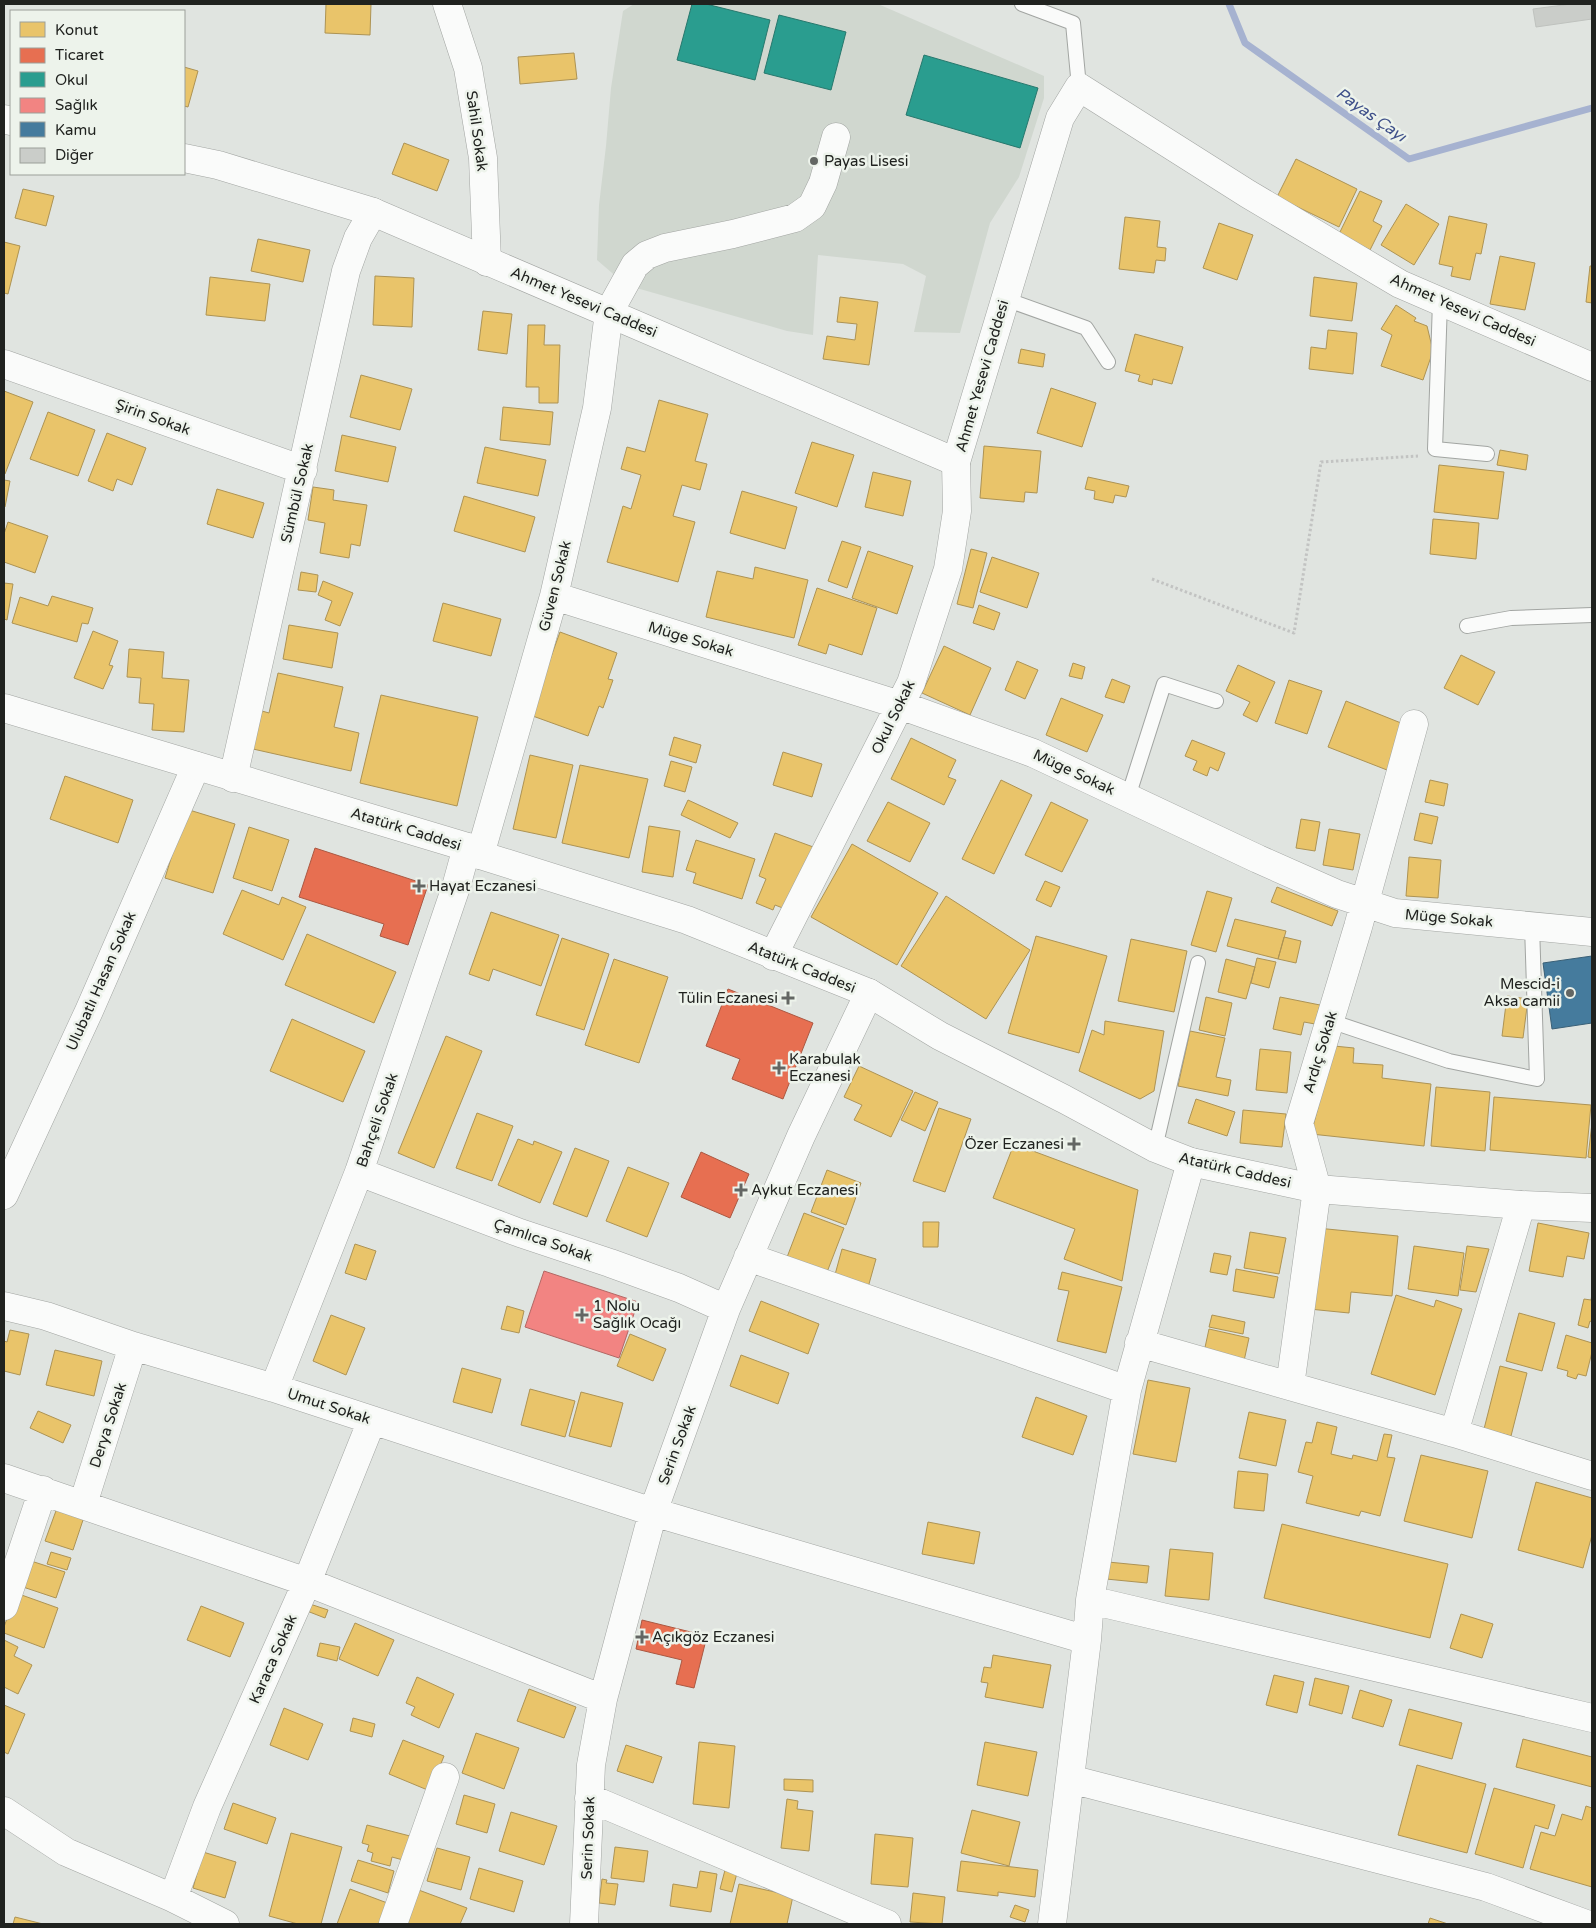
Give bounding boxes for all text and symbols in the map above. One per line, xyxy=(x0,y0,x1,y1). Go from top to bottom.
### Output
legend xyxy=(10,10,185,175)
text: Konut xyxy=(55,21,98,39)
text: Ticaret xyxy=(55,46,104,64)
text: Okul xyxy=(55,71,88,89)
water label: Payas Çayı xyxy=(1332,84,1411,147)
street label: Sahil Sokak xyxy=(462,90,492,172)
text: Sağlık xyxy=(55,96,98,114)
text: Kamu xyxy=(55,121,96,139)
text: Diğer xyxy=(55,146,94,164)
place label: Payas Lisesi xyxy=(824,152,908,170)
marker: Payas Lisesi xyxy=(808,155,820,167)
street label: Ahmet Yesevi Caddesi xyxy=(508,263,660,341)
street label: Ahmet Yesevi Caddesi xyxy=(1387,270,1539,350)
street label: Ahmet Yesevi Caddesi xyxy=(952,298,1012,454)
street label: Şirin Sokak xyxy=(113,395,193,439)
street label: Sümbül Sokak xyxy=(277,442,317,544)
street label: Güven Sokak xyxy=(535,539,575,633)
street label: Müge Sokak xyxy=(646,617,736,661)
street label: Okul Sokak xyxy=(867,677,919,757)
street label: Müge Sokak xyxy=(1030,745,1118,799)
street label: Atatürk Caddesi xyxy=(349,804,463,854)
place label: Hayat Eczanesi xyxy=(429,877,536,895)
marker: Hayat Eczanesi xyxy=(413,880,425,892)
street label: Müge Sokak xyxy=(1404,905,1494,931)
street label: Ulubatlı Hasan Sokak xyxy=(62,909,140,1053)
street label: Atatürk Caddesi xyxy=(745,937,859,997)
place label: Mescid-i Aksa camii xyxy=(1484,975,1560,1010)
marker: Mescid-i Aksa camii xyxy=(1564,987,1576,999)
place label: Tülin Eczanesi xyxy=(678,989,778,1007)
marker: Tülin Eczanesi xyxy=(782,992,794,1004)
street label: Ardıç Sokak xyxy=(1299,1009,1341,1095)
place label: Karabulak Eczanesi xyxy=(789,1050,861,1085)
marker: Karabulak Eczanesi xyxy=(773,1062,785,1074)
street label: Bahçeli Sokak xyxy=(352,1070,402,1170)
place label: Özer Eczanesi xyxy=(964,1135,1064,1153)
marker: Özer Eczanesi xyxy=(1068,1138,1080,1150)
street label: Atatürk Caddesi xyxy=(1177,1148,1293,1192)
place label: Aykut Eczanesi xyxy=(751,1181,858,1199)
marker: Aykut Eczanesi xyxy=(735,1184,747,1196)
street label: Çamlıca Sokak xyxy=(491,1215,595,1265)
place label: 1 Nolu Sağlık Ocağı xyxy=(593,1297,681,1332)
marker: 1 Nolu Sağlık Ocağı xyxy=(575,1308,589,1322)
street label: Derya Sokak xyxy=(86,1380,130,1470)
street label: Umut Sokak xyxy=(285,1384,373,1428)
street label: Serin Sokak xyxy=(654,1403,700,1487)
street label: Karaca Sokak xyxy=(245,1611,301,1707)
place label: Açıkgöz Eczanesi xyxy=(652,1628,775,1646)
marker: Açıkgöz Eczanesi xyxy=(636,1631,648,1643)
street label: Serin Sokak xyxy=(578,1796,598,1880)

